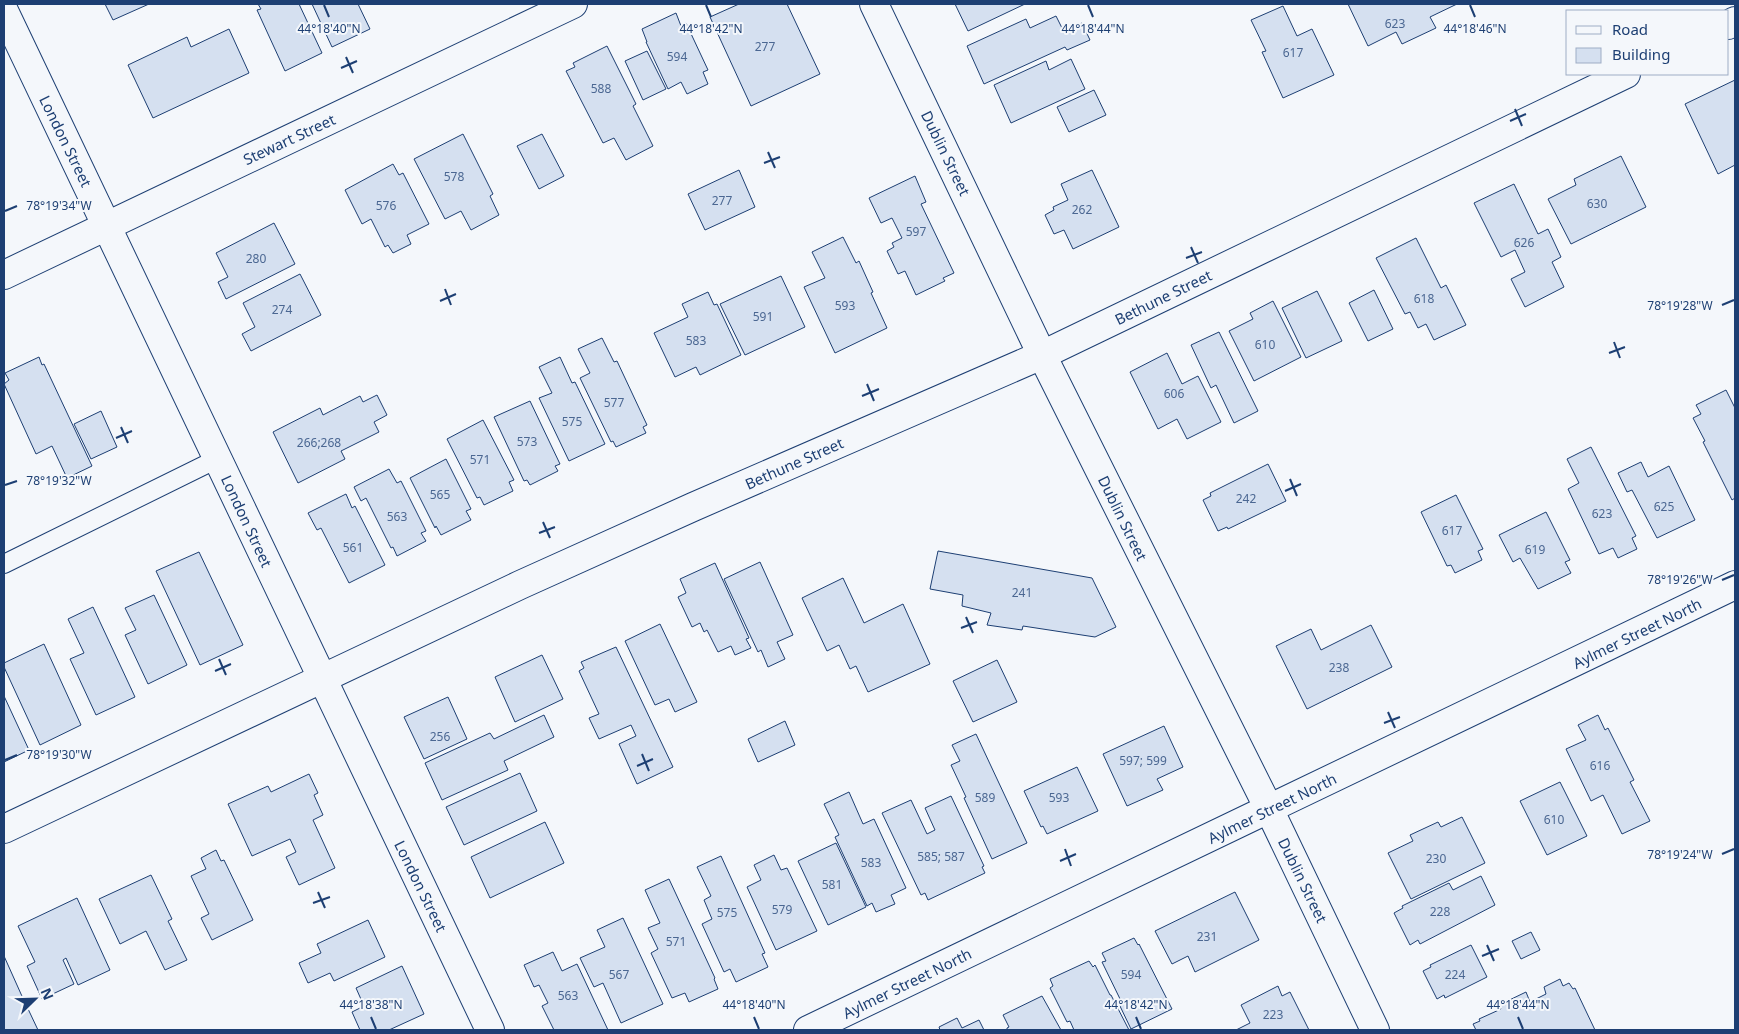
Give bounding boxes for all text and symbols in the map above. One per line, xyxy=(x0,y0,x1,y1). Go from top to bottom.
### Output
legend xyxy=(1566,10,1729,75)
house number: 623 xyxy=(1385,15,1405,32)
text: Road xyxy=(1612,19,1648,39)
text: 44°18'40"N xyxy=(297,20,361,37)
text: 44°18'42"N xyxy=(679,20,743,37)
text: 44°18'44"N xyxy=(1061,20,1125,37)
text: 44°18'46"N xyxy=(1443,20,1507,37)
house number: 277 xyxy=(755,38,775,55)
house number: 617 xyxy=(1283,44,1303,61)
text: Building xyxy=(1612,44,1670,64)
house number: 594 xyxy=(667,48,687,65)
house number: 588 xyxy=(591,80,611,97)
street label: London Street xyxy=(35,92,97,191)
street label: Dublin Street xyxy=(917,107,975,199)
street label: Stewart Street xyxy=(240,109,339,169)
house number: 578 xyxy=(444,168,464,185)
house number: 277 xyxy=(712,192,732,209)
house number: 630 xyxy=(1587,195,1607,212)
text: 78°19'34"W xyxy=(26,197,92,214)
house number: 576 xyxy=(376,197,396,214)
house number: 262 xyxy=(1072,201,1092,218)
house number: 597 xyxy=(906,223,926,240)
house number: 626 xyxy=(1514,234,1534,251)
house number: 280 xyxy=(246,250,266,267)
street label: Bethune Street xyxy=(1111,265,1215,329)
house number: 618 xyxy=(1414,290,1434,307)
house number: 593 xyxy=(835,297,855,314)
text: 78°19'28"W xyxy=(1647,297,1713,314)
house number: 274 xyxy=(272,301,292,318)
house number: 591 xyxy=(753,308,773,325)
house number: 583 xyxy=(686,332,706,349)
house number: 610 xyxy=(1255,336,1275,353)
house number: 606 xyxy=(1164,385,1184,402)
house number: 577 xyxy=(604,394,624,411)
house number: 575 xyxy=(562,413,582,430)
street label: Bethune Street xyxy=(742,432,847,494)
house number: 573 xyxy=(517,433,537,450)
house number: 266;268 xyxy=(297,434,341,451)
house number: 571 xyxy=(470,451,490,468)
text: 78°19'32"W xyxy=(26,472,92,489)
street label: London Street xyxy=(217,472,277,571)
street label: Dublin Street xyxy=(1094,472,1152,564)
house number: 565 xyxy=(430,486,450,503)
house number: 242 xyxy=(1236,490,1256,507)
house number: 625 xyxy=(1654,498,1674,515)
house number: 623 xyxy=(1592,505,1612,522)
house number: 563 xyxy=(387,508,407,525)
house number: 617 xyxy=(1442,522,1462,539)
house number: 561 xyxy=(343,539,363,556)
house number: 619 xyxy=(1525,541,1545,558)
text: 78°19'26"W xyxy=(1647,571,1713,588)
house number: 241 xyxy=(1012,584,1032,601)
street label: Aylmer Street North xyxy=(1569,593,1705,673)
house number: 238 xyxy=(1329,659,1349,676)
house number: 256 xyxy=(430,728,450,745)
text: 78°19'30"W xyxy=(26,746,92,763)
house number: 597; 599 xyxy=(1119,752,1167,769)
house number: 616 xyxy=(1590,757,1610,774)
street label: Aylmer Street North xyxy=(1204,768,1340,848)
house number: 589 xyxy=(975,789,995,806)
house number: 593 xyxy=(1049,789,1069,806)
house number: 610 xyxy=(1544,811,1564,828)
street label: Dublin Street xyxy=(1274,834,1332,926)
street label: London Street xyxy=(390,837,452,936)
text: 78°19'24"W xyxy=(1647,846,1713,863)
house number: 585; 587 xyxy=(917,848,965,865)
house number: 230 xyxy=(1426,850,1446,867)
house number: 583 xyxy=(861,854,881,871)
house number: 581 xyxy=(822,876,842,893)
house number: 579 xyxy=(772,901,792,918)
house number: 228 xyxy=(1430,903,1450,920)
house number: 575 xyxy=(717,904,737,921)
house number: 231 xyxy=(1197,928,1217,945)
house number: 571 xyxy=(666,933,686,950)
street label: Aylmer Street North xyxy=(839,943,975,1023)
house number: 567 xyxy=(609,966,629,983)
house number: 594 xyxy=(1121,966,1141,983)
house number: 224 xyxy=(1445,966,1465,983)
north arrow xyxy=(10,974,60,1024)
text: N xyxy=(36,985,58,1003)
house number: 563 xyxy=(558,987,578,1004)
text: 44°18'38"N xyxy=(339,996,403,1013)
text: 44°18'40"N xyxy=(722,996,786,1013)
text: 44°18'42"N xyxy=(1104,996,1168,1013)
text: 44°18'44"N xyxy=(1486,996,1550,1013)
house number: 223 xyxy=(1263,1006,1283,1023)

